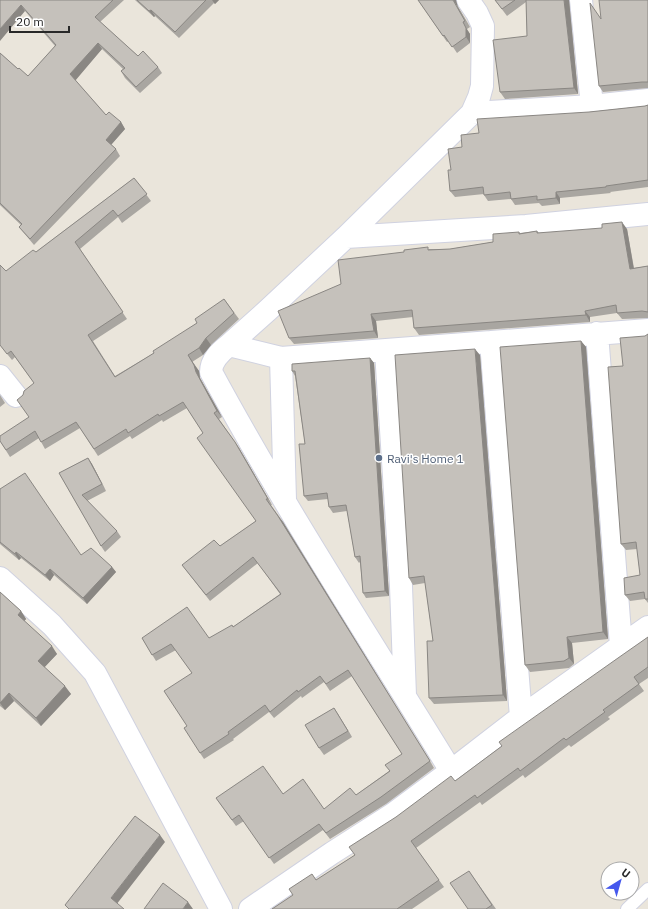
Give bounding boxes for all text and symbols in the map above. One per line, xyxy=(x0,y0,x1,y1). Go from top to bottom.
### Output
scale bar xyxy=(10,8,69,34)
text: 20 m xyxy=(16,14,44,29)
place label: Ravi's Home 1 xyxy=(387,451,464,466)
marker: Ravi's Home 1 xyxy=(374,453,384,463)
north arrow xyxy=(600,861,640,901)
text: U xyxy=(619,865,633,881)

